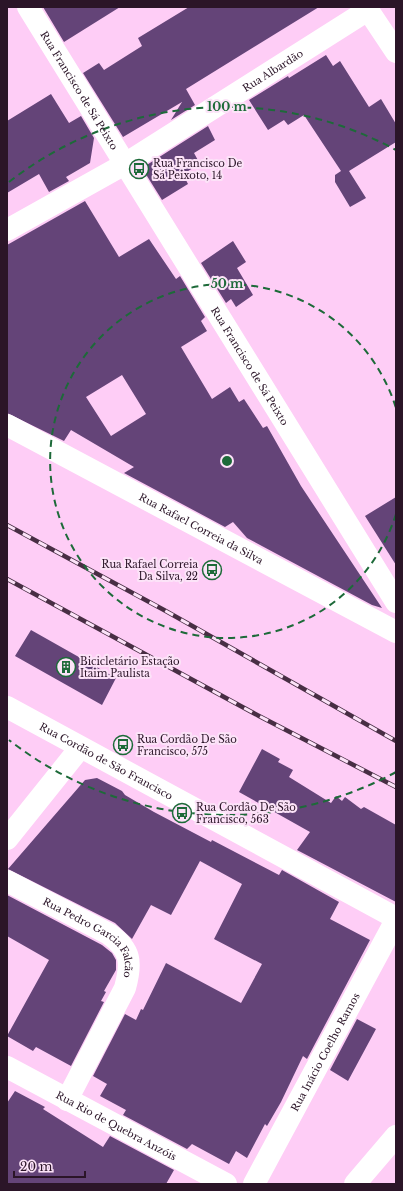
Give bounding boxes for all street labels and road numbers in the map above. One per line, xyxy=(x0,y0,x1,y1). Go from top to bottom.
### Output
street label: Rua Francisco de Sá Peixto xyxy=(38,29,121,152)
street label: Rua Albardão xyxy=(240,46,306,94)
street label: Rua Francisco de Sá Peixto xyxy=(208,304,292,428)
street label: Rua Rafael Correia da Silva xyxy=(137,490,266,567)
street label: Rua Cordão de São Francisco xyxy=(37,719,176,803)
street label: Rua Pedro Garcia Falcão xyxy=(41,894,135,979)
street label: Rua Inácio Coelho Ramos xyxy=(288,990,362,1113)
street label: Rua Rio de Quebra Anzóis xyxy=(54,1088,179,1163)

